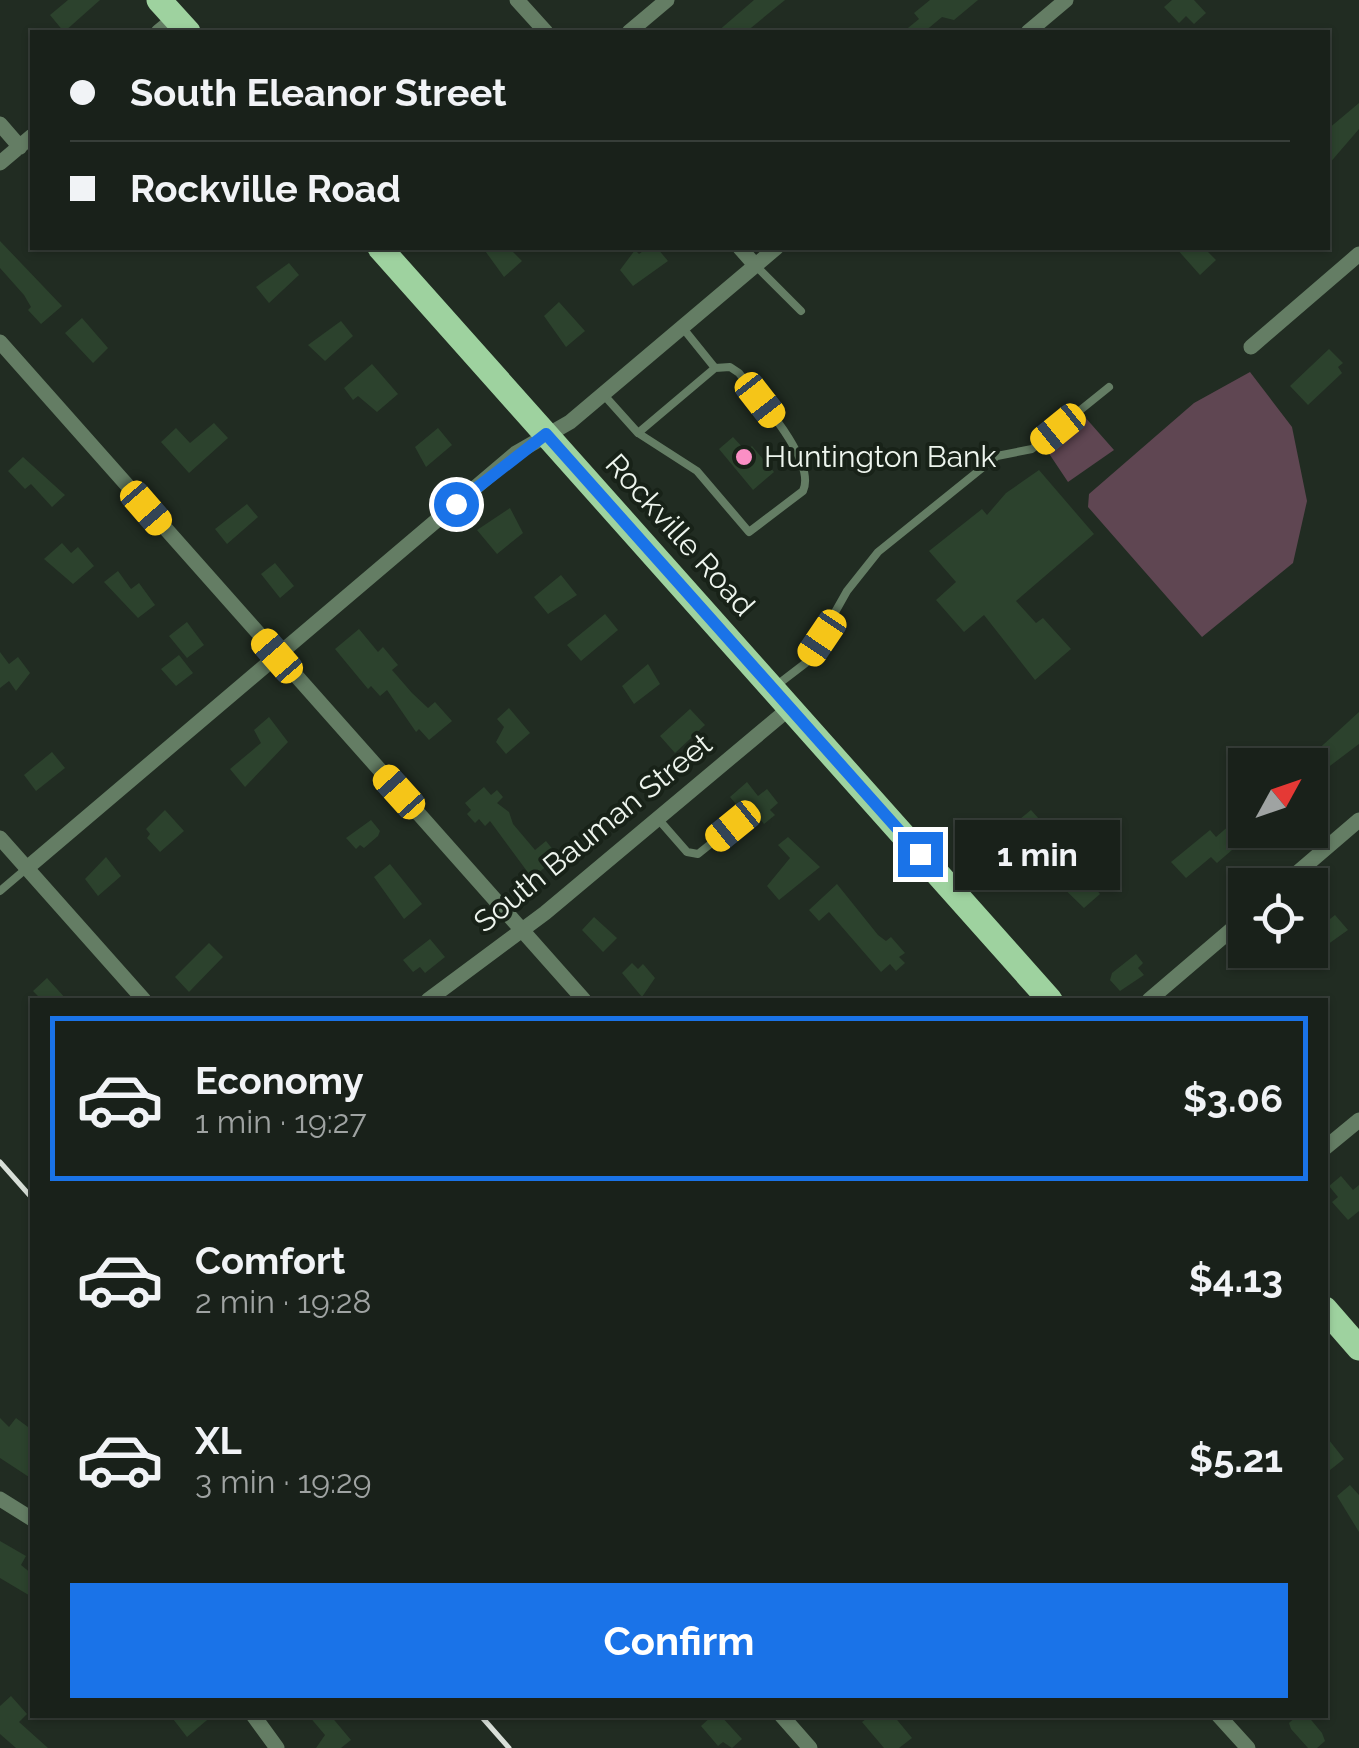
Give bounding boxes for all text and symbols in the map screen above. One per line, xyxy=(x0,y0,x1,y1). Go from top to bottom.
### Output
text: South Eleanor Street xyxy=(130,70,507,115)
text: Rockville Road xyxy=(130,166,401,211)
car xyxy=(730,367,790,433)
car xyxy=(1025,398,1091,460)
place label: Huntington Bank xyxy=(764,439,997,474)
marker: Huntington Bank xyxy=(733,446,755,468)
street label: Rockville Road xyxy=(599,447,762,623)
car xyxy=(115,476,177,540)
route start xyxy=(434,482,479,527)
car xyxy=(793,605,851,671)
car xyxy=(246,624,308,688)
street label: South Bauman Street xyxy=(467,726,719,939)
north arrow xyxy=(1228,748,1328,848)
map controls xyxy=(1228,748,1328,968)
car xyxy=(368,760,430,824)
car xyxy=(700,795,766,857)
callout: 1 min xyxy=(955,819,1120,889)
route end xyxy=(898,832,943,877)
text: 1 min xyxy=(997,836,1078,873)
button: locate xyxy=(1228,868,1328,968)
icon: car xyxy=(75,1054,165,1144)
text: Economy xyxy=(195,1058,364,1103)
text: $3.06 xyxy=(1183,1076,1283,1121)
text: 1 min · 19:27 xyxy=(195,1103,367,1140)
icon: car xyxy=(75,1234,165,1324)
text: Comfort xyxy=(195,1238,345,1283)
text: $4.13 xyxy=(1189,1256,1283,1301)
text: 2 min · 19:28 xyxy=(195,1283,371,1320)
icon: car xyxy=(75,1414,165,1504)
text: XL xyxy=(195,1418,242,1463)
text: $5.21 xyxy=(1189,1436,1283,1481)
text: 3 min · 19:29 xyxy=(195,1463,372,1500)
button: Confirm xyxy=(70,1583,1288,1698)

